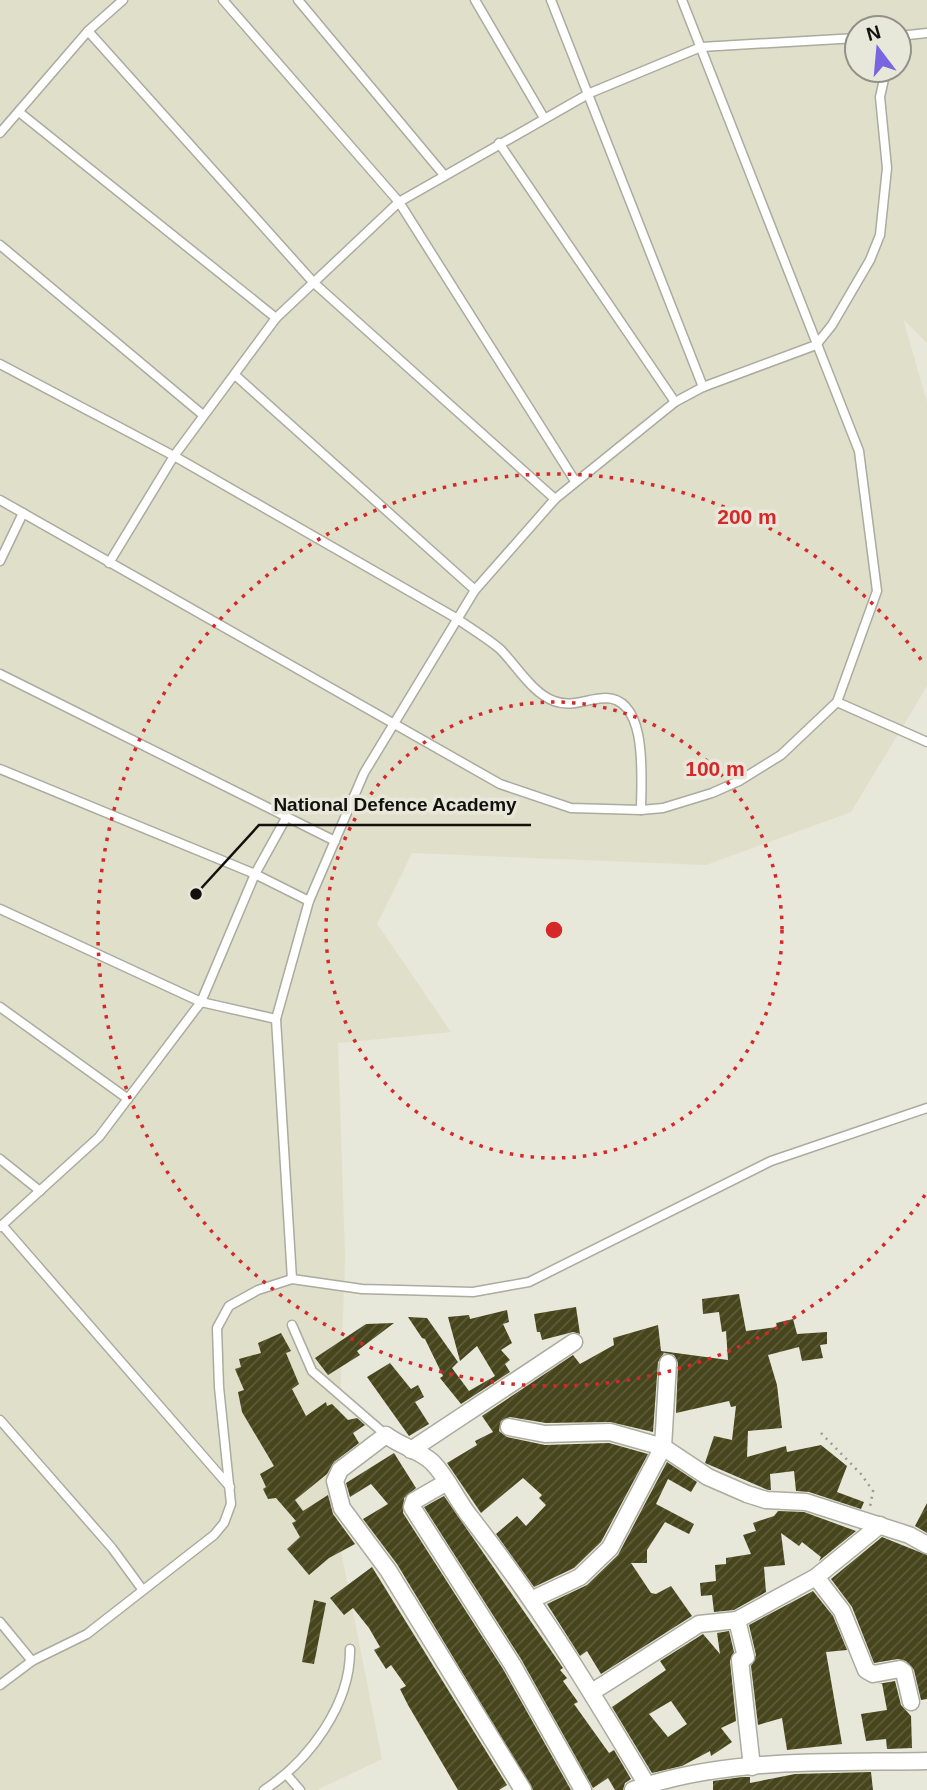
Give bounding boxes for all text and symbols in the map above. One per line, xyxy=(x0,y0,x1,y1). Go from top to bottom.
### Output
north arrow xyxy=(843,14,913,84)
text: N xyxy=(864,21,883,45)
text: 200 m xyxy=(717,505,777,528)
text: 100 m xyxy=(685,757,745,780)
callout: National Defence Academy xyxy=(259,785,531,825)
text: National Defence Academy xyxy=(273,794,517,815)
centre of rings xyxy=(542,918,566,942)

